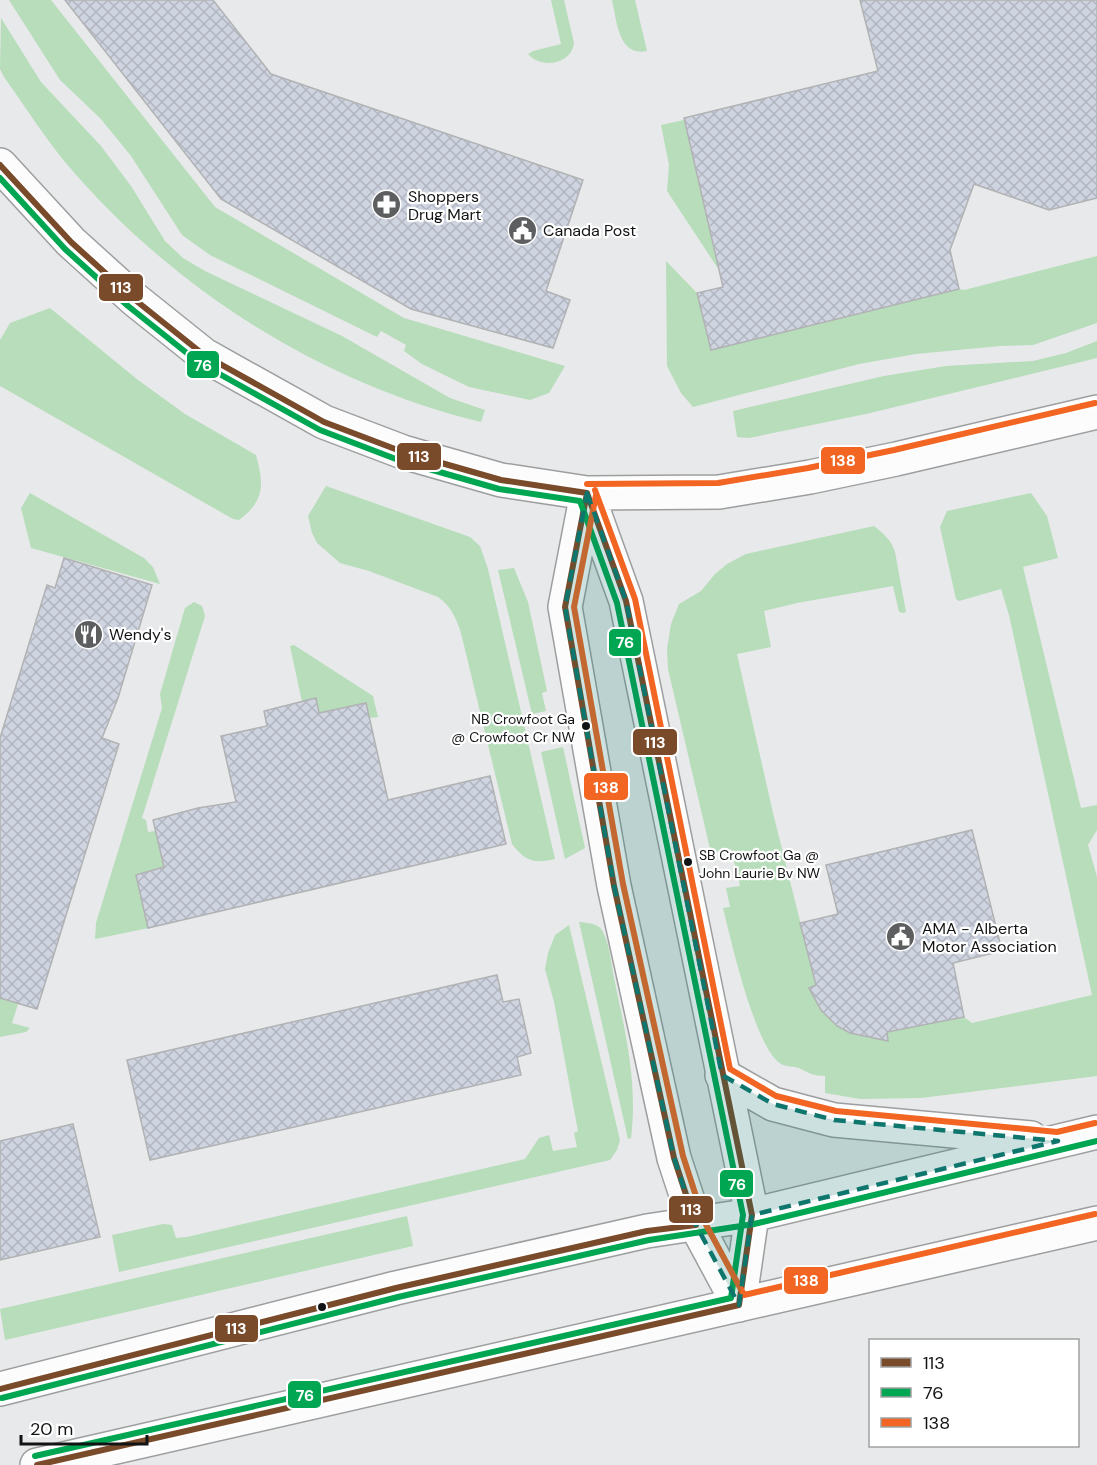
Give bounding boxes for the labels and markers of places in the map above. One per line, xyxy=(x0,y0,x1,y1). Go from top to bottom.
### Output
place label: Shoppers Drug Mart xyxy=(408,186,482,225)
pharmacy icon: Shoppers Drug Mart xyxy=(371,189,403,221)
public building icon: Canada Post xyxy=(506,214,538,246)
place label: Canada Post xyxy=(543,220,636,241)
restaurant icon: Wendy's xyxy=(72,618,104,650)
place label: Wendy's xyxy=(109,624,171,645)
place label: NB Crowfoot Ga @ Crowfoot Cr NW xyxy=(451,710,575,746)
marker: NB Crowfoot Ga @ Crowfoot Cr NW xyxy=(580,720,592,732)
place label: SB Crowfoot Ga @ John Laurie Bv NW xyxy=(699,846,821,882)
marker: SB Crowfoot Ga @ John Laurie Bv NW xyxy=(682,856,694,868)
place label: AMA - Alberta Motor Association xyxy=(922,918,1057,957)
public building icon: AMA - Alberta Motor Association xyxy=(885,921,917,953)
unlabelled marker xyxy=(316,1301,328,1313)

